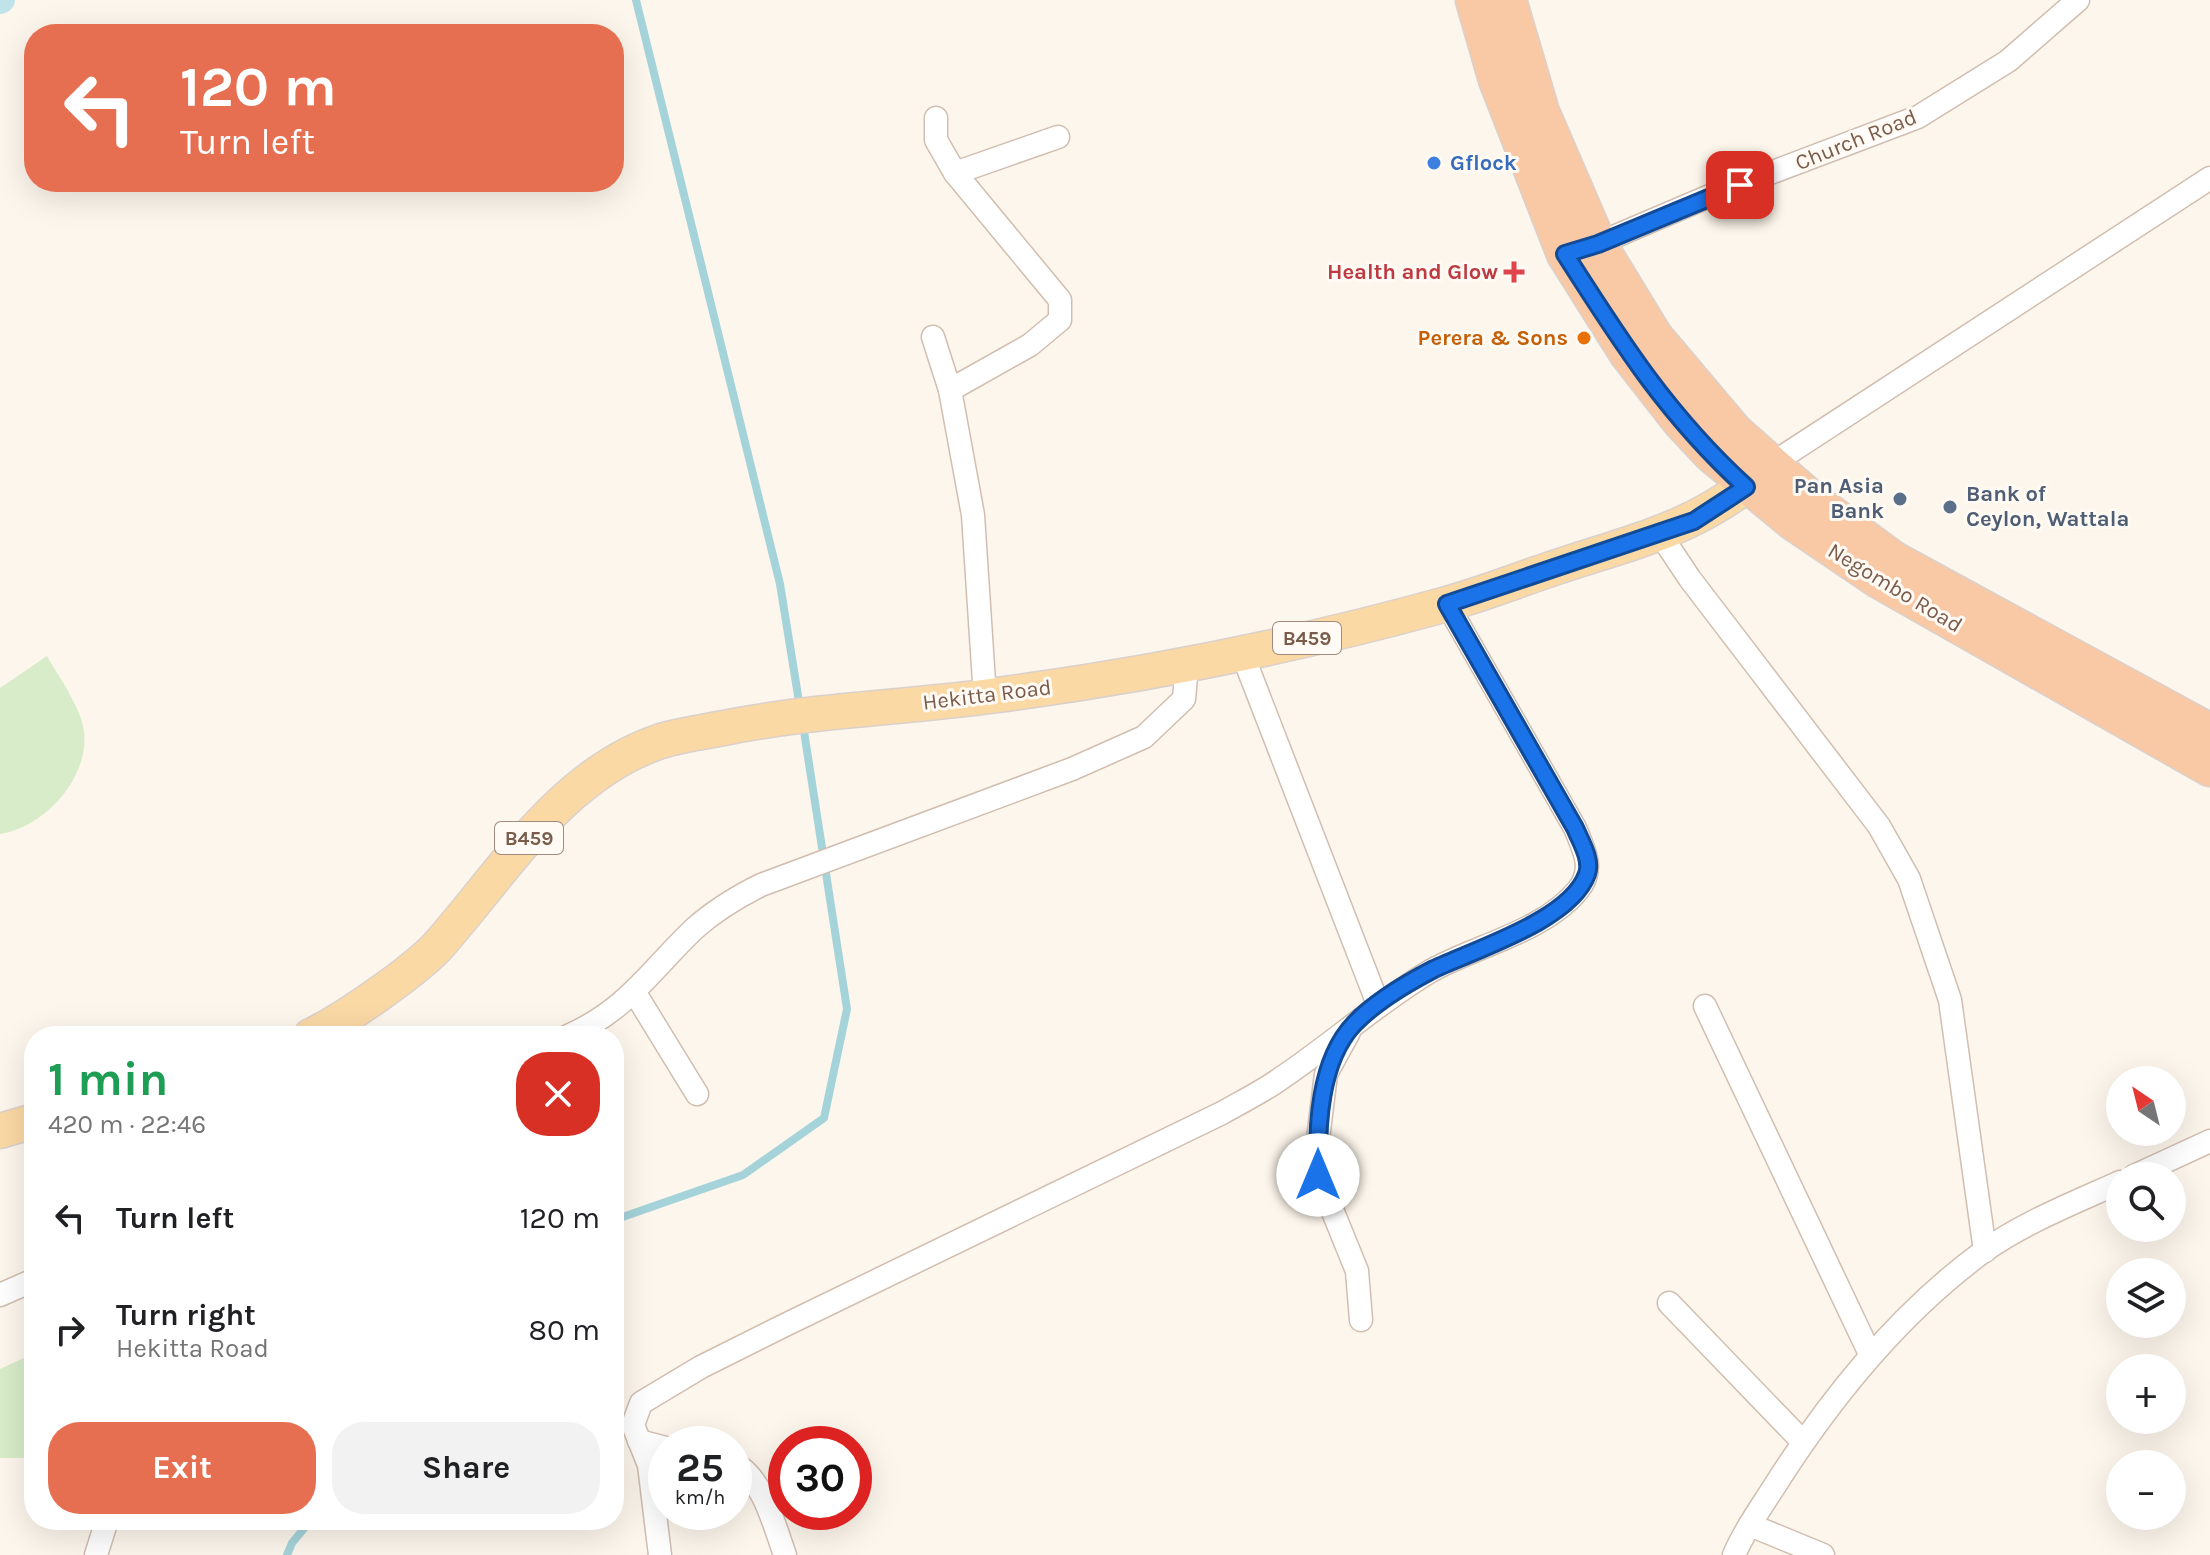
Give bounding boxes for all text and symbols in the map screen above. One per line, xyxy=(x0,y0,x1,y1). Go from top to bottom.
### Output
text: 120 m xyxy=(180,54,337,119)
icon: left xyxy=(48,56,152,160)
street label: Church Road xyxy=(1792,104,1920,176)
text: Turn left xyxy=(180,121,315,163)
place label: Gflock xyxy=(1450,150,1517,176)
pin xyxy=(1706,151,1774,219)
marker: Gflock xyxy=(1425,154,1443,172)
icon: arrive xyxy=(1718,163,1762,207)
place label: Health and Glow xyxy=(1327,259,1498,285)
marker: Health and Glow xyxy=(1505,263,1523,281)
place label: Perera & Sons xyxy=(1418,325,1568,351)
marker: Perera & Sons xyxy=(1575,329,1593,347)
place label: Pan Asia Bank xyxy=(1794,473,1884,524)
place label: Bank of Ceylon, Wattala xyxy=(1966,481,2129,532)
marker: Pan Asia Bank xyxy=(1891,490,1909,508)
marker: Bank of Ceylon, Wattala xyxy=(1941,498,1959,516)
street label: Negombo Road xyxy=(1823,538,1967,638)
road number: B459 xyxy=(1273,622,1341,654)
street label: Hekitta Road xyxy=(921,674,1053,716)
road number: B459 xyxy=(495,822,563,854)
text: 1 min xyxy=(48,1051,168,1107)
button: close xyxy=(516,1052,600,1136)
north arrow xyxy=(2106,1066,2186,1146)
map controls xyxy=(2106,1066,2186,1530)
text: 420 m · 22:46 xyxy=(48,1109,206,1140)
position arrow xyxy=(1276,1133,1360,1217)
button: search xyxy=(2106,1162,2186,1242)
icon: left xyxy=(48,1196,92,1240)
text: Turn left xyxy=(116,1200,234,1236)
text: 120 m xyxy=(520,1200,600,1236)
button: layers xyxy=(2106,1258,2186,1338)
text: Turn right xyxy=(116,1297,256,1333)
icon: right xyxy=(48,1308,92,1352)
text: 80 m xyxy=(529,1312,600,1348)
text: Hekitta Road xyxy=(116,1333,269,1364)
button: + xyxy=(2106,1354,2186,1434)
button: Exit xyxy=(48,1422,316,1514)
button: Share xyxy=(332,1422,600,1514)
speed limit sign: 30 xyxy=(768,1426,872,1530)
text: 25 xyxy=(676,1444,724,1491)
button: − xyxy=(2106,1450,2186,1530)
text: km/h xyxy=(675,1486,725,1509)

